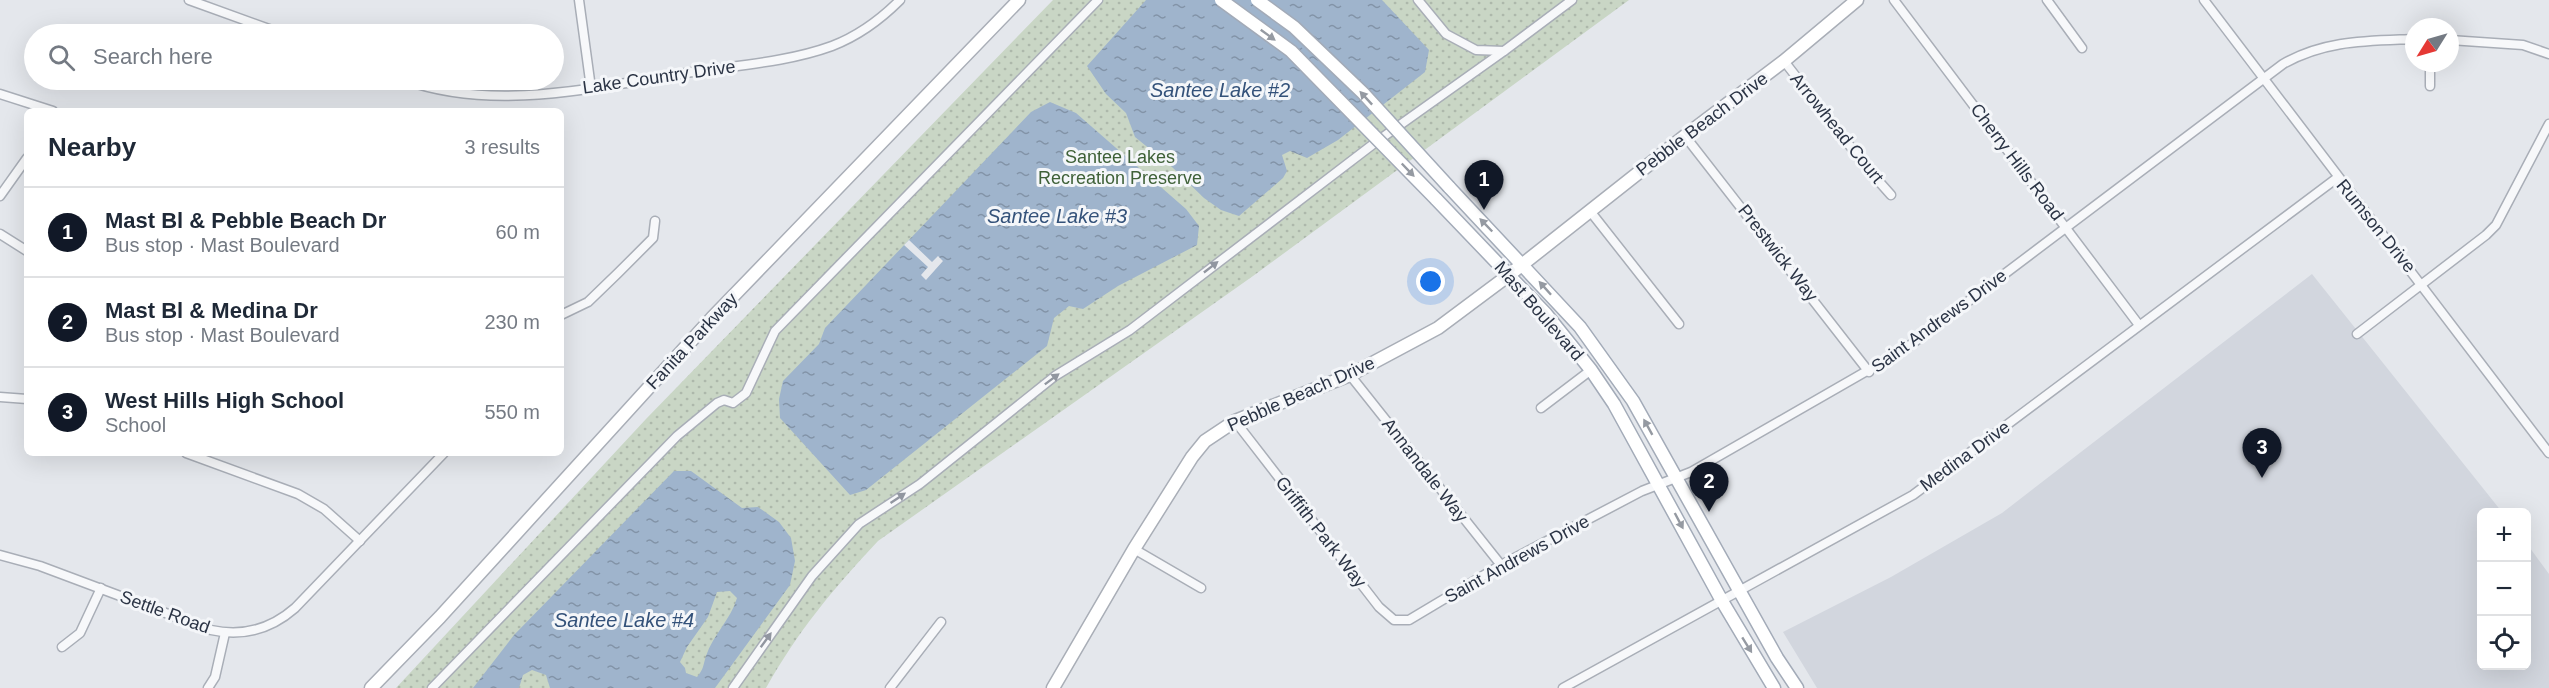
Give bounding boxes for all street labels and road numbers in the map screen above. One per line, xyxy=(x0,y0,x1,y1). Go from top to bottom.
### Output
street label: Lake Country Drive xyxy=(581,56,737,98)
street label: Pebble Beach Drive xyxy=(1632,68,1772,180)
street label: Arrowhead Court xyxy=(1786,69,1888,187)
street label: Cherry Hills Road xyxy=(1967,100,2067,224)
street label: Rumson Drive xyxy=(2332,175,2420,277)
street label: Prestwick Way xyxy=(1734,201,1822,305)
street label: Mast Boulevard xyxy=(1490,257,1588,365)
street label: Saint Andrews Drive xyxy=(1868,265,2010,377)
street label: Fanita Parkway xyxy=(642,289,742,393)
street label: Pebble Beach Drive xyxy=(1224,353,1378,435)
street label: Annandale Way xyxy=(1378,414,1472,526)
street label: Medina Drive xyxy=(1916,417,2014,495)
street label: Griffith Park Way xyxy=(1272,473,1370,591)
street label: Saint Andrews Drive xyxy=(1441,511,1593,607)
street label: Settle Road xyxy=(117,587,213,637)

